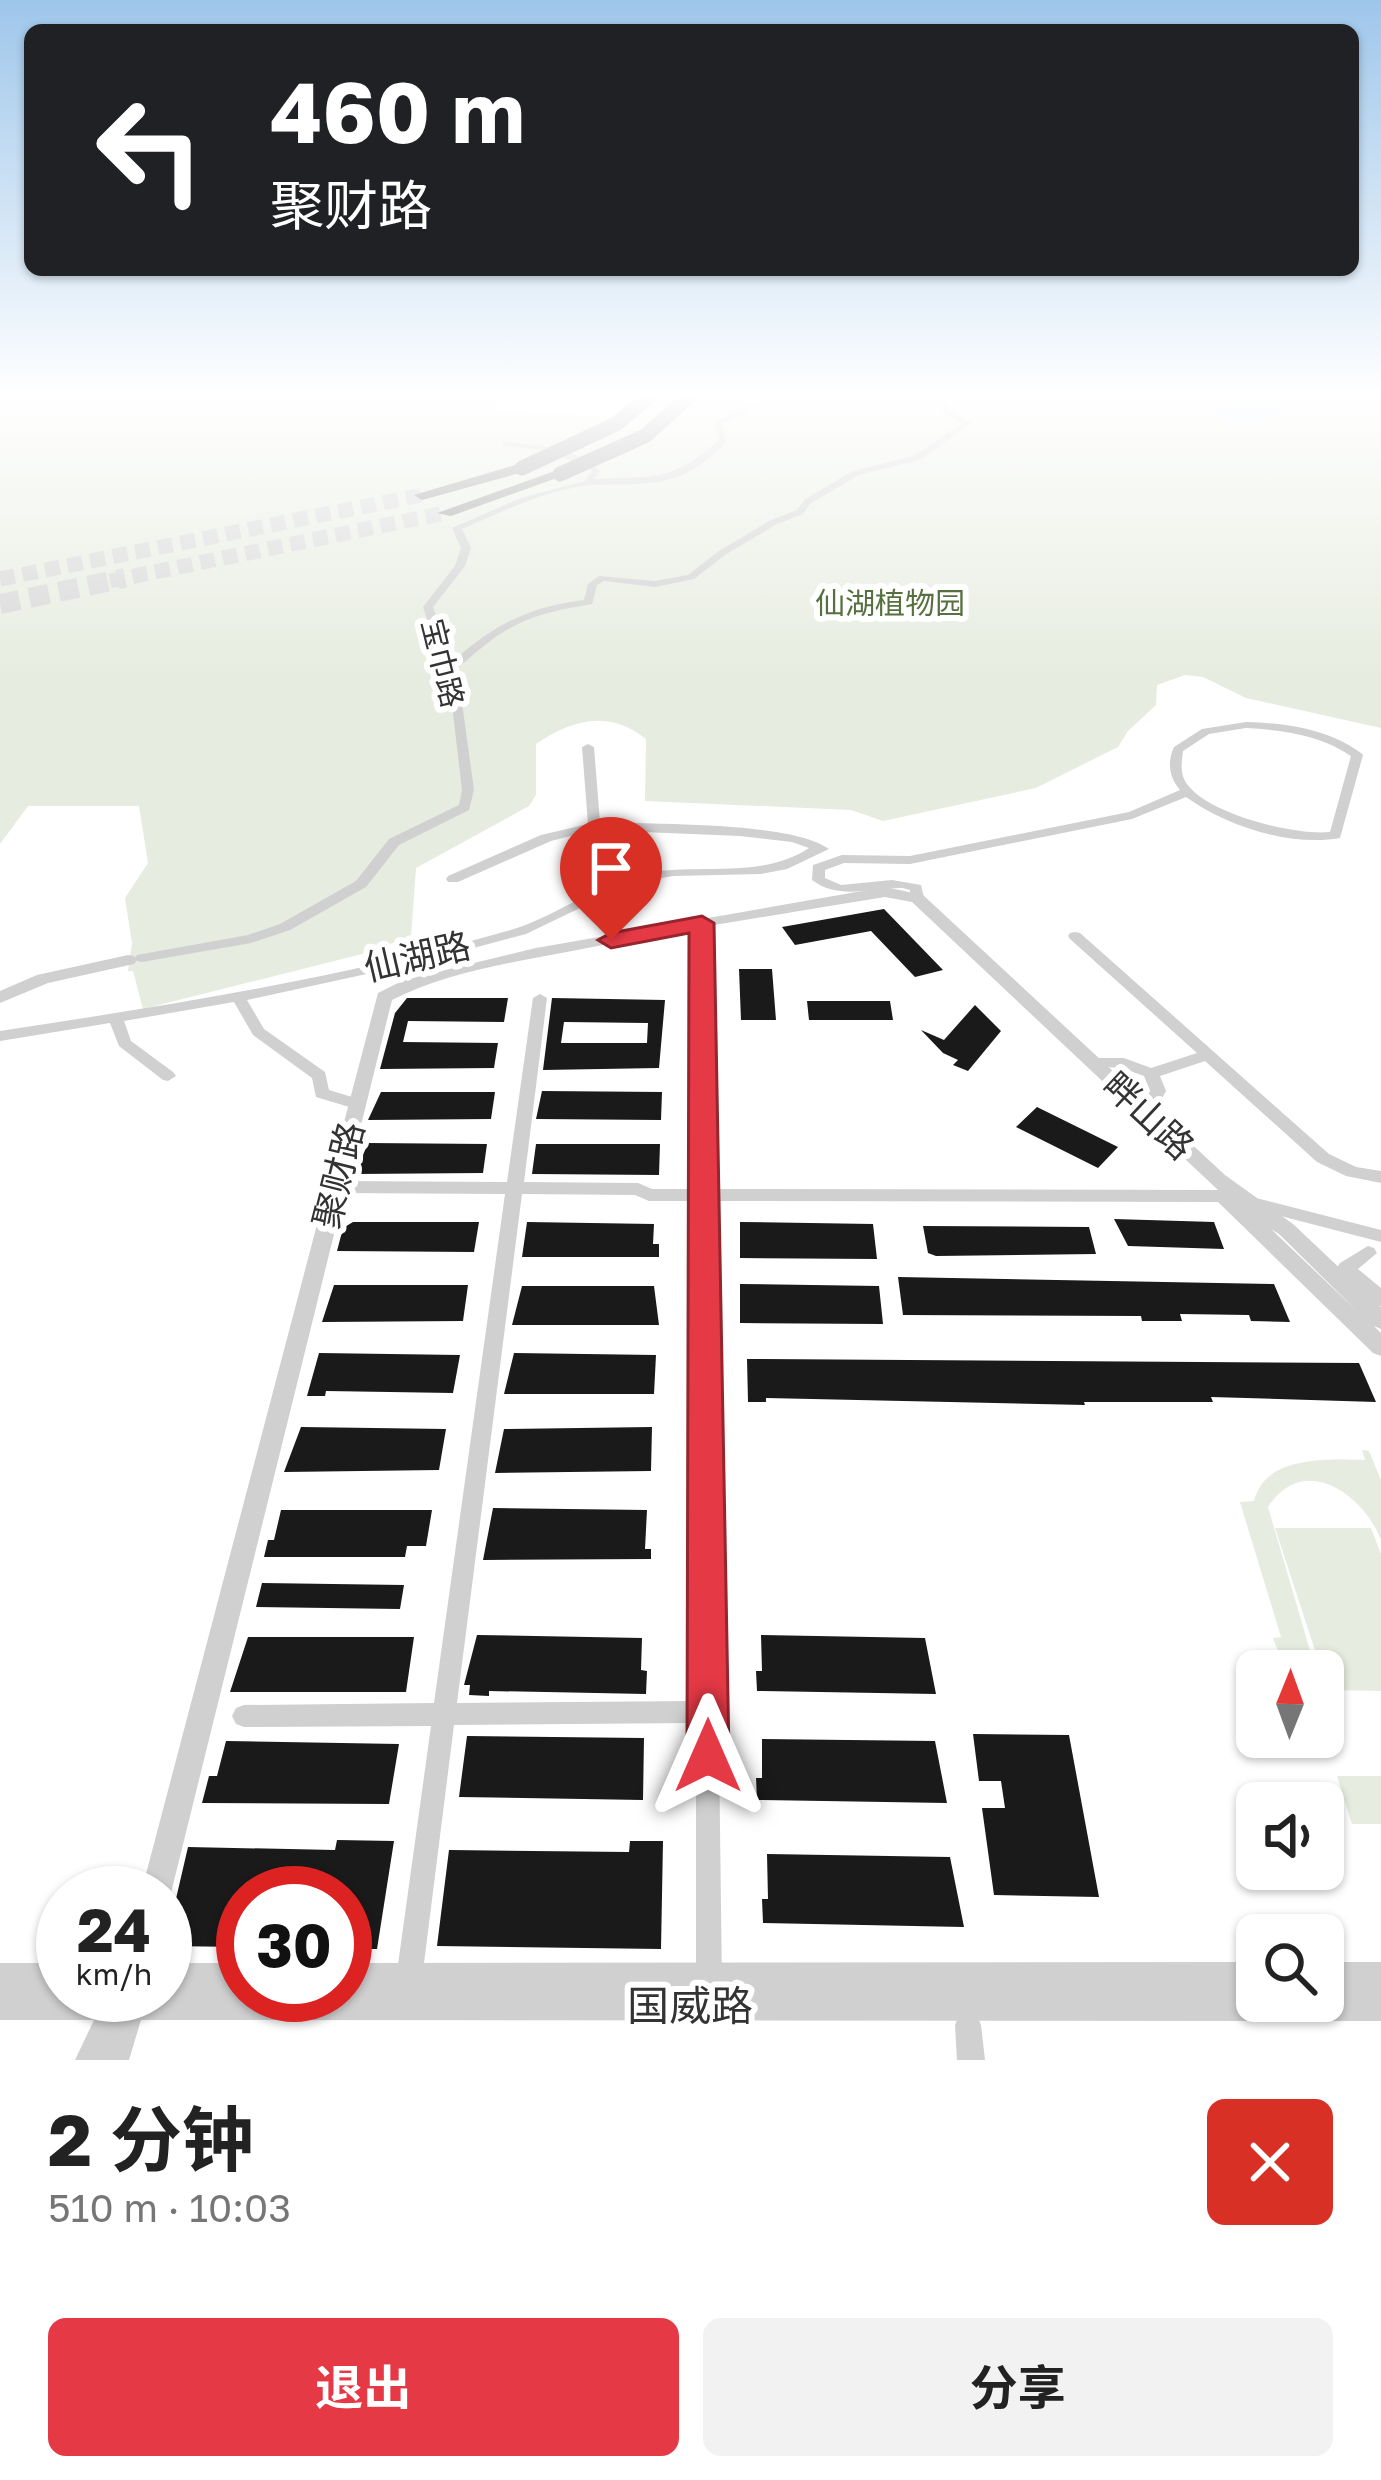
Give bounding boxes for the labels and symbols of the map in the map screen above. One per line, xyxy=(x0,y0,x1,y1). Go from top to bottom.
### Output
park label: 仙湖植物园 xyxy=(815,585,965,621)
street label: 宝巾路 xyxy=(415,615,471,711)
pin xyxy=(560,817,662,940)
street label: 仙湖路 xyxy=(360,923,474,989)
street label: 畔山路 xyxy=(1095,1062,1203,1168)
street label: 聚财路 xyxy=(304,1117,372,1233)
north arrow xyxy=(1236,1650,1344,1758)
position arrow xyxy=(645,1693,771,1819)
speed limit sign: 30 xyxy=(216,1866,372,2022)
street label: 国威路 xyxy=(627,1980,753,2030)

